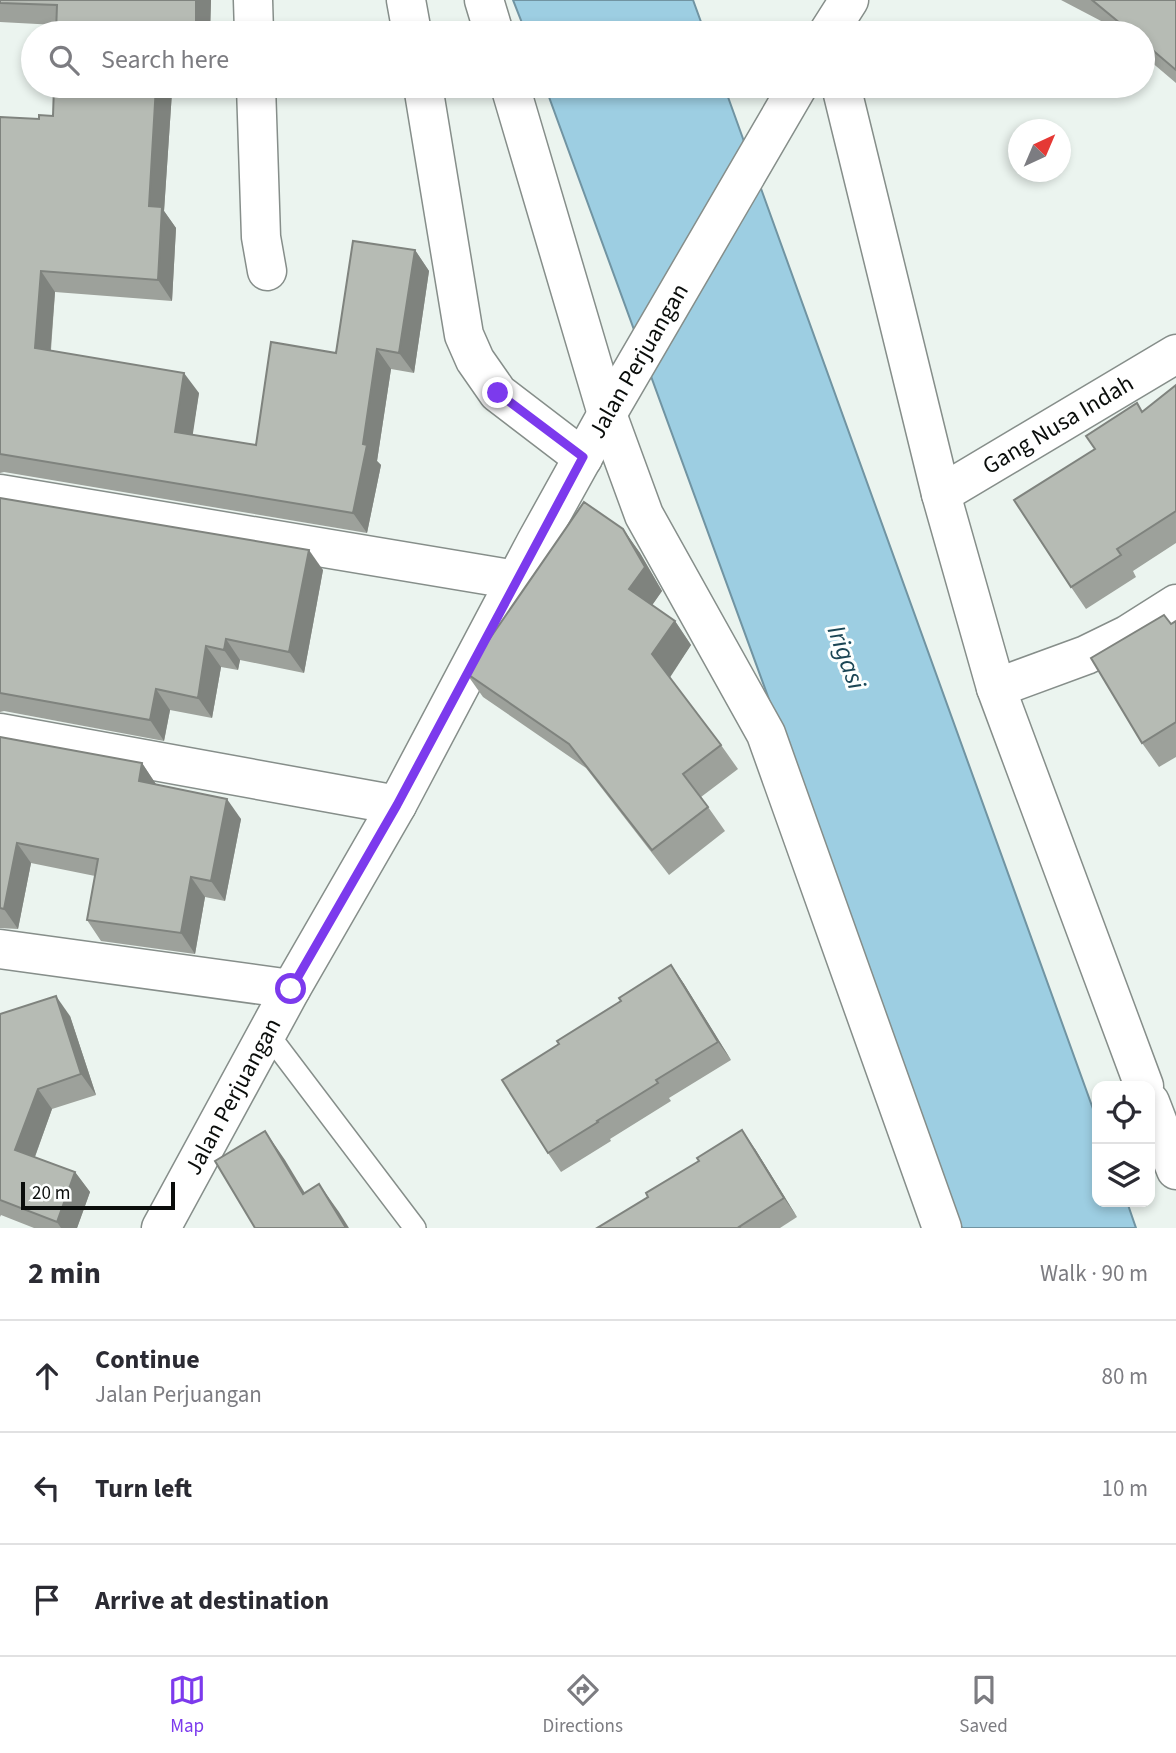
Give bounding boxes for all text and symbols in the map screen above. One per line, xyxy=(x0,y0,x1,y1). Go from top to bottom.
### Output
search box xyxy=(21,21,1155,98)
icon: search xyxy=(45,41,83,79)
text: Search here xyxy=(101,41,229,78)
north arrow xyxy=(1008,119,1071,182)
street label: Jalan Perjuangan xyxy=(580,277,697,445)
street label: Gang Nusa Indah xyxy=(976,366,1140,483)
route end xyxy=(482,377,513,408)
water label: Irigasi xyxy=(818,620,875,695)
route start xyxy=(275,973,306,1004)
street label: Jalan Perjuangan xyxy=(176,1012,290,1181)
map controls xyxy=(1092,1081,1155,1207)
button: locate xyxy=(1092,1081,1155,1144)
button: layers xyxy=(1092,1144,1155,1207)
scale bar xyxy=(21,1179,175,1211)
text: 20 m xyxy=(32,1180,70,1207)
text: 2 min xyxy=(28,1252,101,1295)
text: Walk · 90 m xyxy=(1040,1257,1148,1290)
text: Continue xyxy=(95,1341,200,1378)
icon: ahead xyxy=(28,1357,66,1395)
text: 80 m xyxy=(1101,1360,1148,1393)
text: Jalan Perjuangan xyxy=(95,1378,262,1411)
icon: left xyxy=(28,1469,66,1507)
text: Turn left xyxy=(95,1470,192,1507)
text: 10 m xyxy=(1101,1472,1148,1505)
icon: arrive xyxy=(28,1581,66,1619)
text: Arrive at destination xyxy=(95,1582,329,1619)
tab: Map xyxy=(168,1671,206,1740)
tab: Directions xyxy=(543,1671,623,1740)
tab: Saved xyxy=(959,1671,1008,1740)

